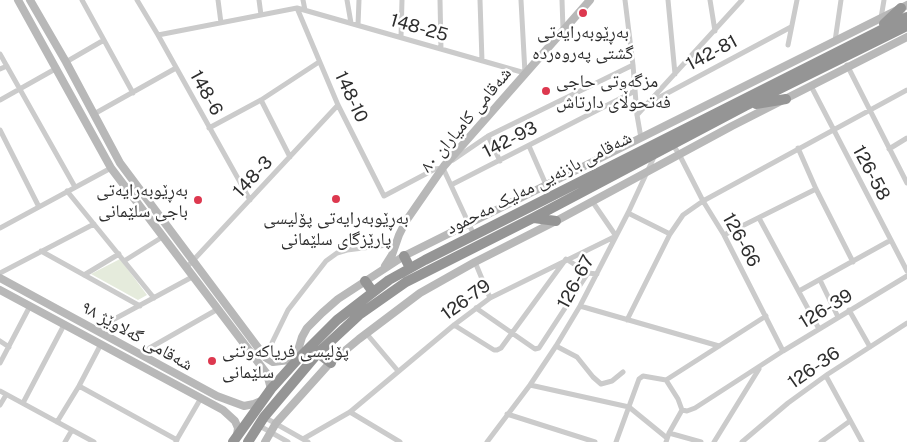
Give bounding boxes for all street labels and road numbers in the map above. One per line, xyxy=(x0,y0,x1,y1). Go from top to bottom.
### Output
street label: 148-25 xyxy=(387,9,451,47)
street label: 142-81 xyxy=(683,31,741,75)
street label: شەقامی کامیاران ٨٠ xyxy=(416,63,516,177)
street label: 148-6 xyxy=(185,67,227,119)
street label: 148-10 xyxy=(330,68,372,126)
street label: 142-93 xyxy=(479,117,541,163)
street label: شەقامی بازنەیی مەلیک مەحمود xyxy=(443,127,635,239)
street label: 126-58 xyxy=(848,142,894,204)
street label: 148-3 xyxy=(229,152,277,202)
street label: 126-66 xyxy=(717,209,765,271)
street label: 126-67 xyxy=(553,251,599,313)
street label: 126-79 xyxy=(437,275,495,325)
street label: 126-39 xyxy=(795,285,857,333)
street label: شەقامی گەلاوێژ ٩٨ xyxy=(77,296,197,376)
street label: 126-36 xyxy=(784,342,844,394)

